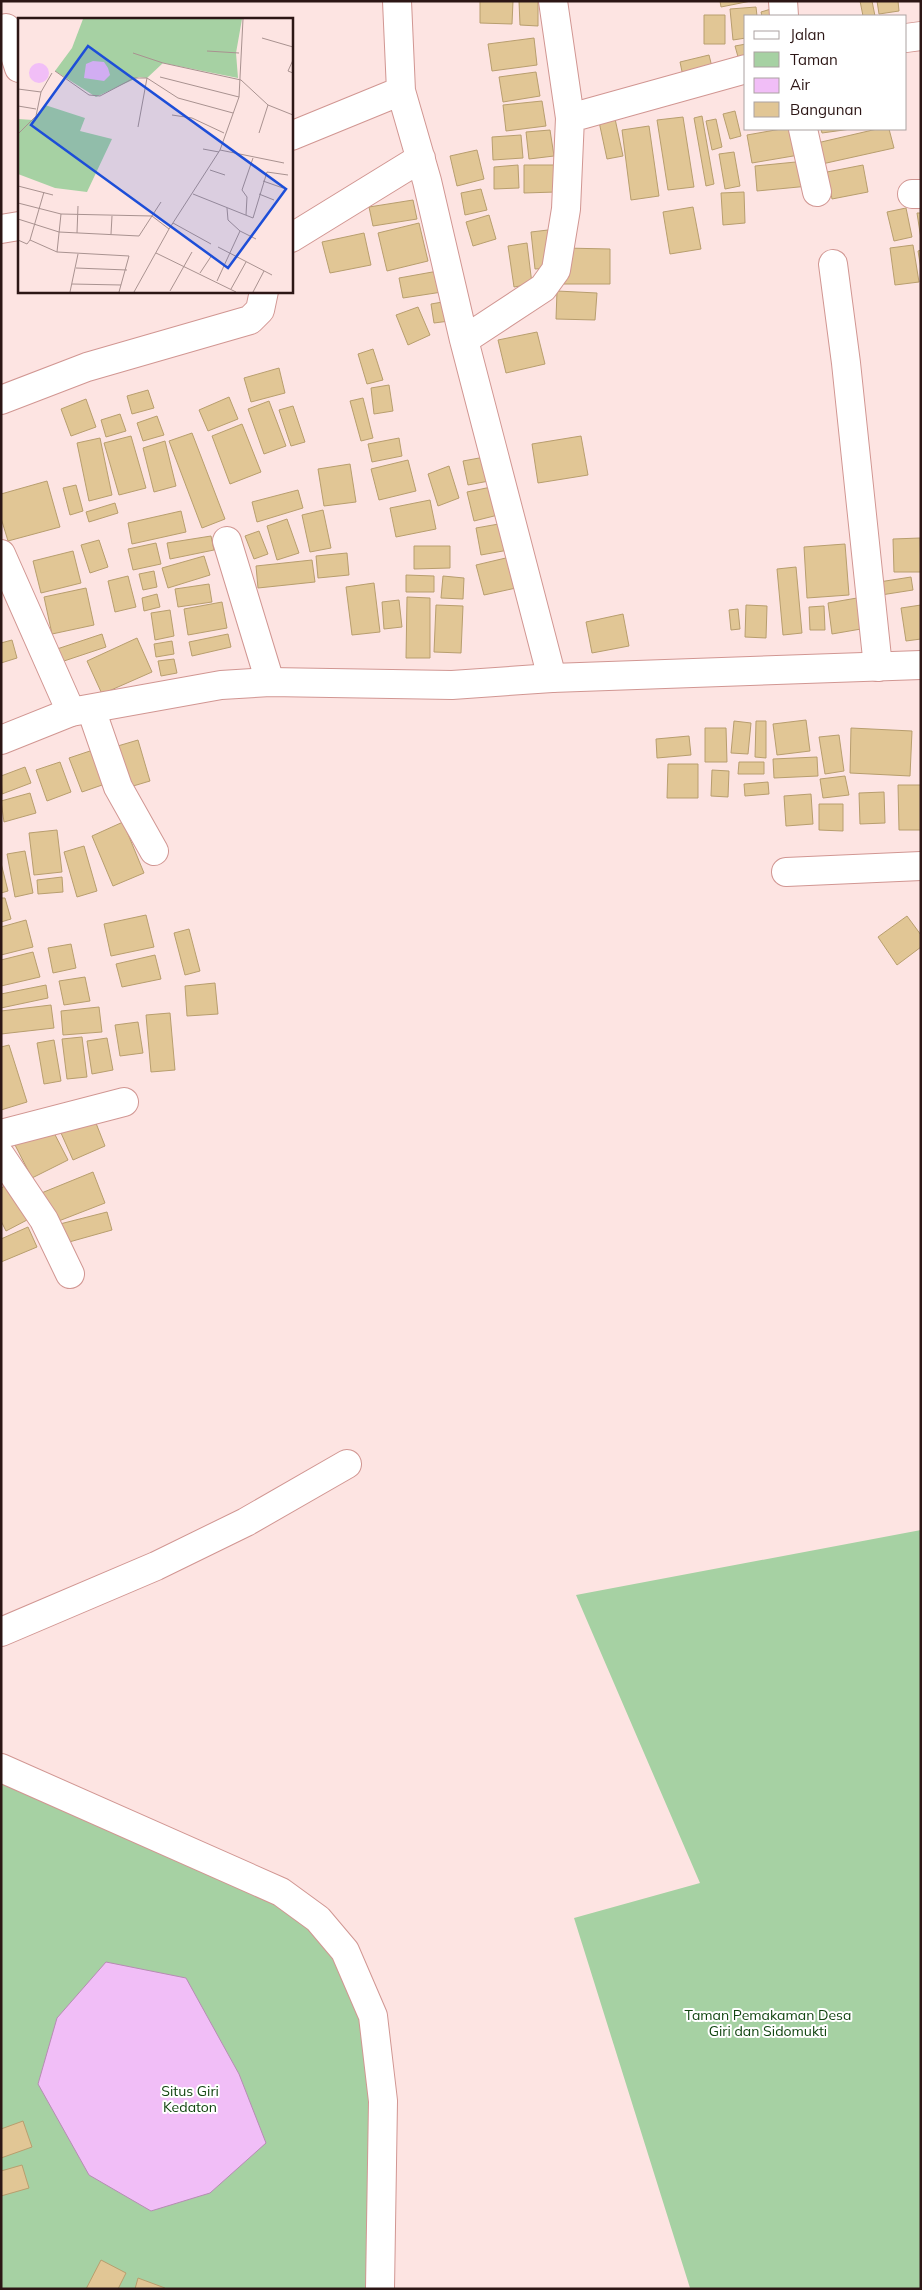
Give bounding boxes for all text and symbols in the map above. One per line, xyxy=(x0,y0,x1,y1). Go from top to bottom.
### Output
legend xyxy=(744,15,907,130)
inset map xyxy=(18,18,292,292)
text: Jalan xyxy=(790,25,825,44)
text: Taman xyxy=(790,50,838,69)
text: Air xyxy=(790,75,811,94)
text: Bangunan xyxy=(790,100,862,119)
park label: Taman Pemakaman Desa Giri dan Sidomukti xyxy=(685,2006,851,2040)
park label: Situs Giri Kedaton xyxy=(161,2082,219,2116)

